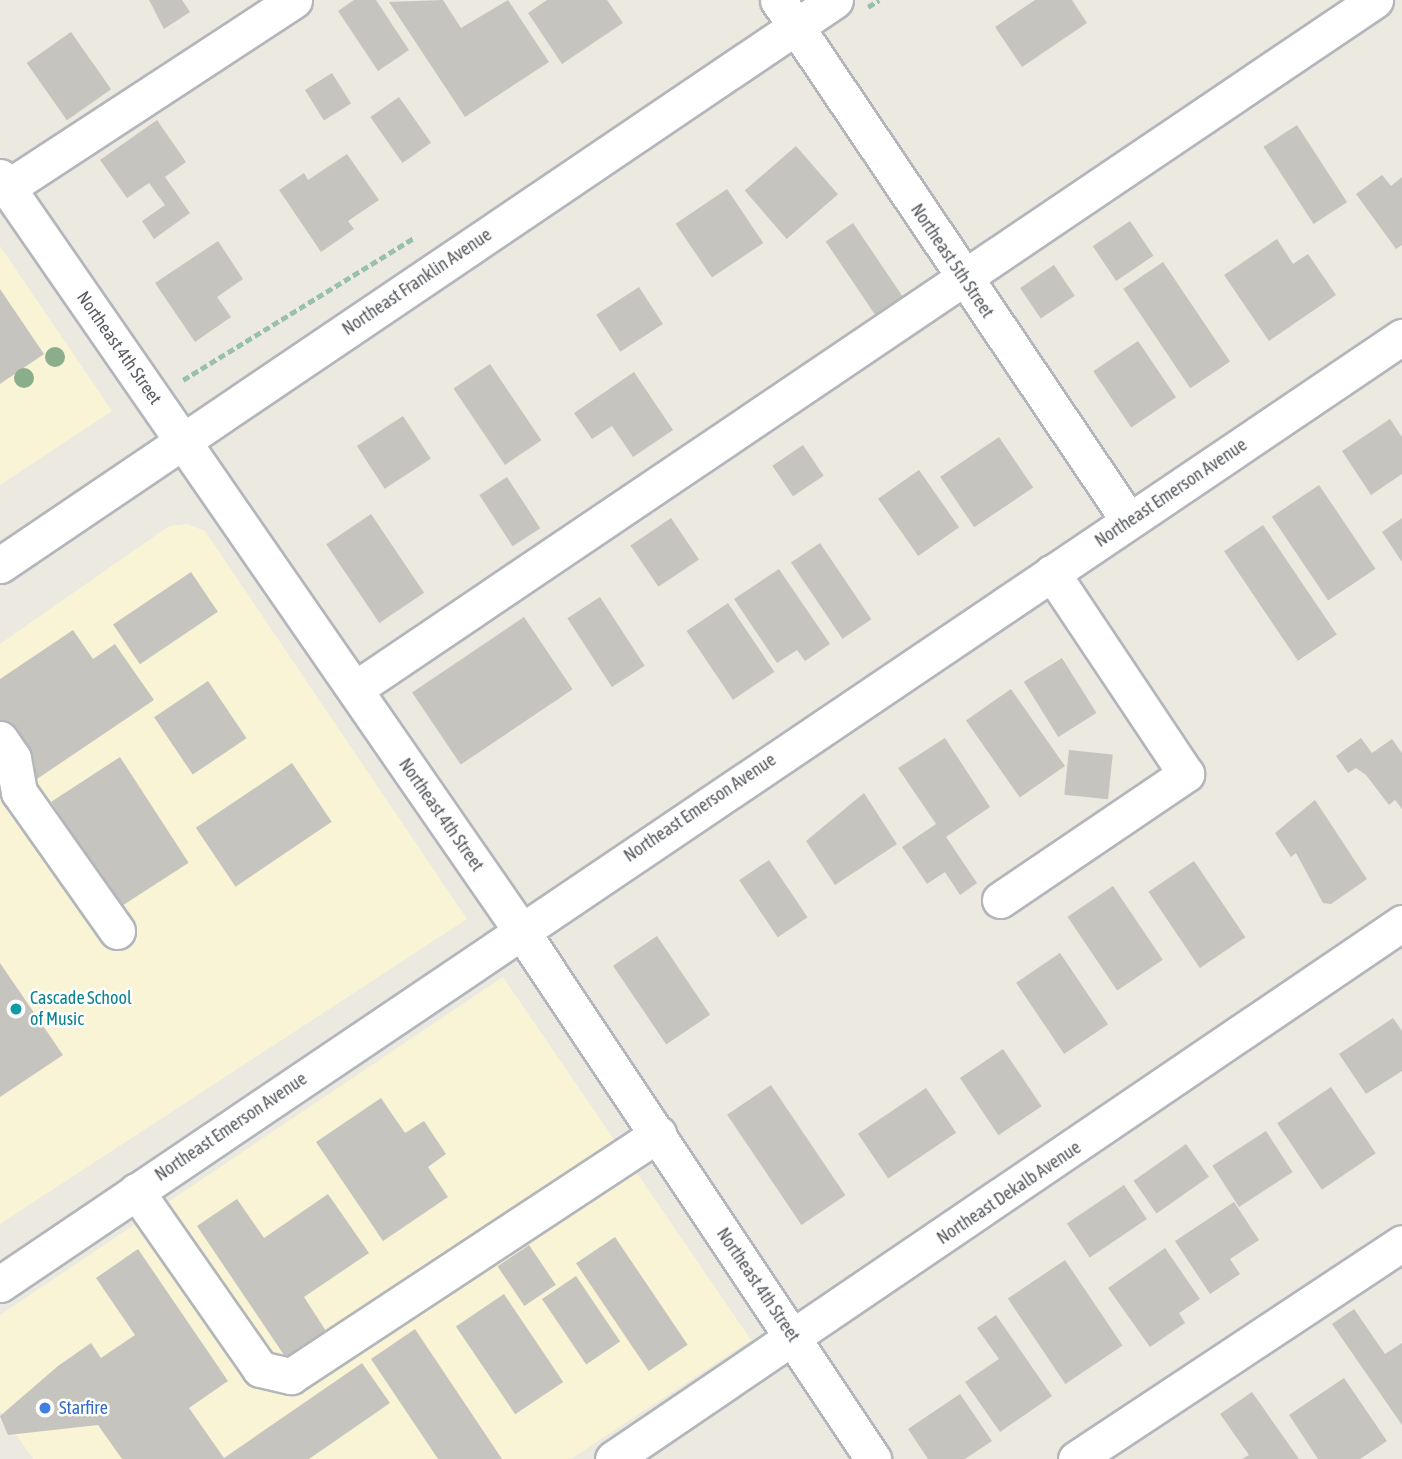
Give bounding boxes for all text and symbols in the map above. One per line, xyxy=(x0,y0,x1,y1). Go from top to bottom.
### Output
street label: Northeast 5th Street xyxy=(906,200,998,322)
street label: Northeast Franklin Avenue xyxy=(338,224,496,340)
street label: Northeast 4th Street xyxy=(72,287,166,409)
street label: Northeast Emerson Avenue xyxy=(1091,434,1251,552)
street label: Northeast Emerson Avenue xyxy=(620,749,780,867)
street label: Northeast 4th Street xyxy=(394,754,488,876)
place label: Cascade School of Music xyxy=(30,988,132,1030)
marker: Cascade School of Music xyxy=(8,1001,24,1017)
street label: Northeast Emerson Avenue xyxy=(151,1068,311,1186)
street label: Northeast Dekalb Avenue xyxy=(933,1137,1085,1249)
street label: Northeast 4th Street xyxy=(712,1224,804,1346)
place label: Starfire xyxy=(59,1397,108,1419)
marker: Starfire xyxy=(37,1400,53,1416)

